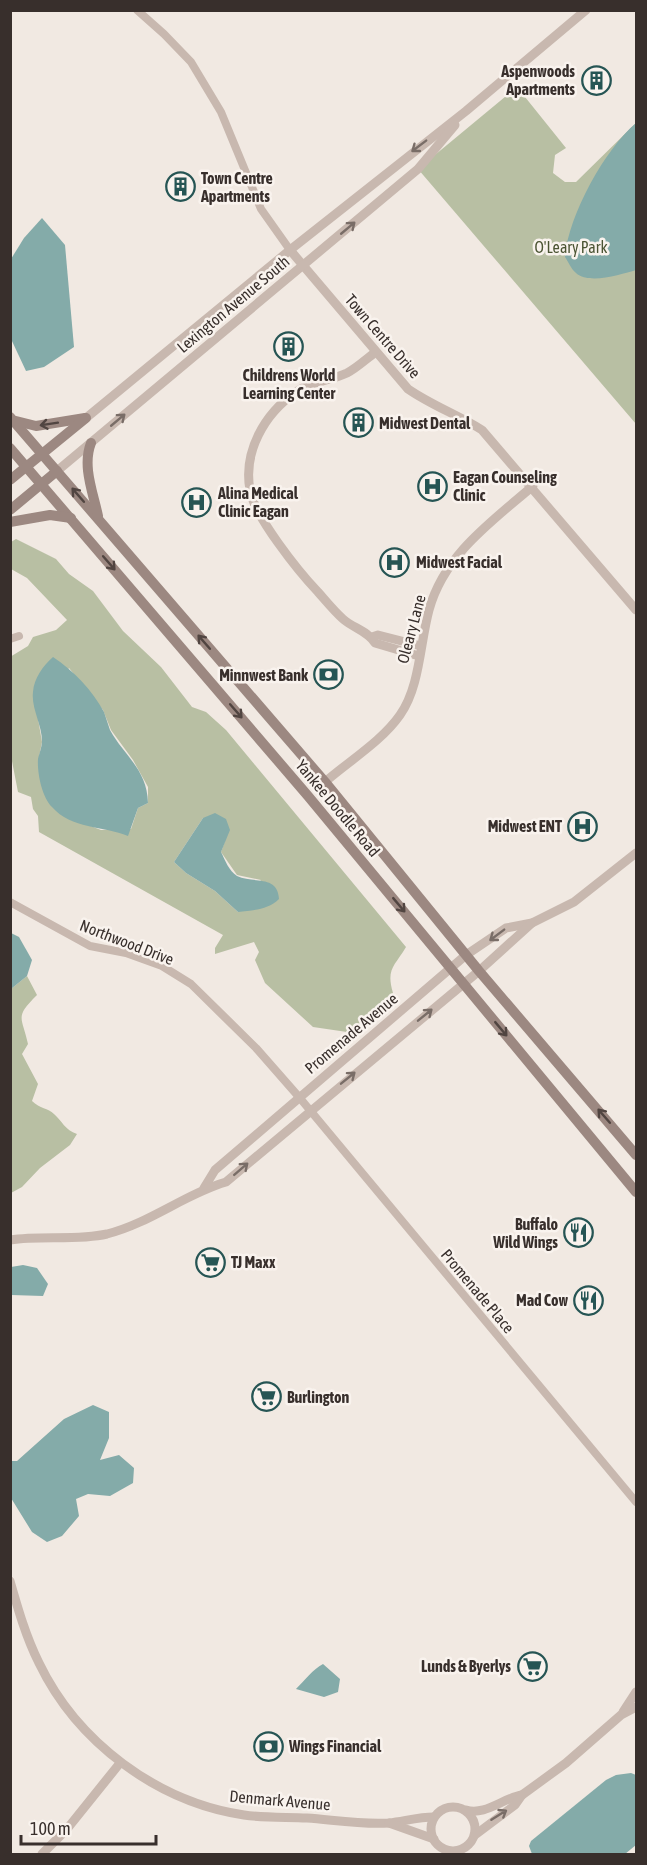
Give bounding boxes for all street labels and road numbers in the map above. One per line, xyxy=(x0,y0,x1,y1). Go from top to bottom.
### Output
street label: Lexington Avenue South xyxy=(173,252,293,357)
street label: Town Centre Drive xyxy=(342,290,424,382)
street label: Oleary Lane xyxy=(393,593,430,666)
street label: Yankee Doodle Road xyxy=(292,756,384,860)
street label: Northwood Drive xyxy=(77,916,177,968)
street label: Promenade Avenue xyxy=(301,989,401,1077)
street label: Promenade Place xyxy=(438,1245,518,1337)
street label: Denmark Avenue xyxy=(229,1787,331,1813)

